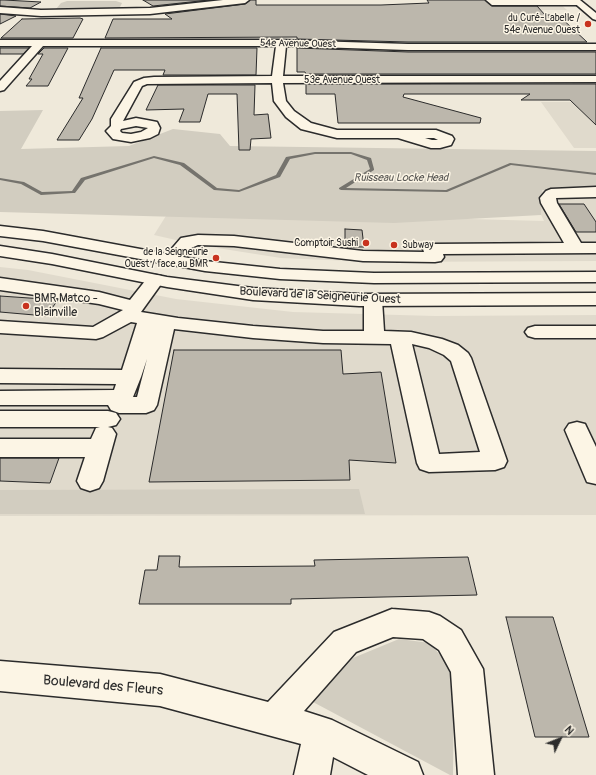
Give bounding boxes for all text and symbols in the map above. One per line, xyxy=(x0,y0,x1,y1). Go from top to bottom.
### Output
place label: du Curé-Labelle / 54e Avenue Ouest xyxy=(504,12,580,36)
marker: du Curé-Labelle / 54e Avenue Ouest xyxy=(583,19,593,29)
street label: 54e Avenue Ouest xyxy=(260,37,336,51)
street label: 53e Avenue Ouest xyxy=(304,74,380,86)
water label: Ruisseau Locke Head xyxy=(354,171,448,185)
place label: Comptoir Sushi xyxy=(294,237,358,249)
marker: Comptoir Sushi xyxy=(361,238,371,248)
place label: Subway xyxy=(402,239,433,251)
marker: Subway xyxy=(389,240,399,250)
place label: de la Seigneurie Ouest / face au BMR xyxy=(124,246,208,270)
marker: de la Seigneurie Ouest / face au BMR xyxy=(211,253,221,263)
street label: Boulevard de la Seigneurie Ouest xyxy=(239,285,401,307)
place label: BMR Matco - Blainville xyxy=(34,292,98,320)
marker: BMR Matco - Blainville xyxy=(21,301,31,311)
street label: Boulevard des Fleurs xyxy=(42,672,164,700)
north arrow xyxy=(540,719,580,759)
text: N xyxy=(562,723,576,738)

